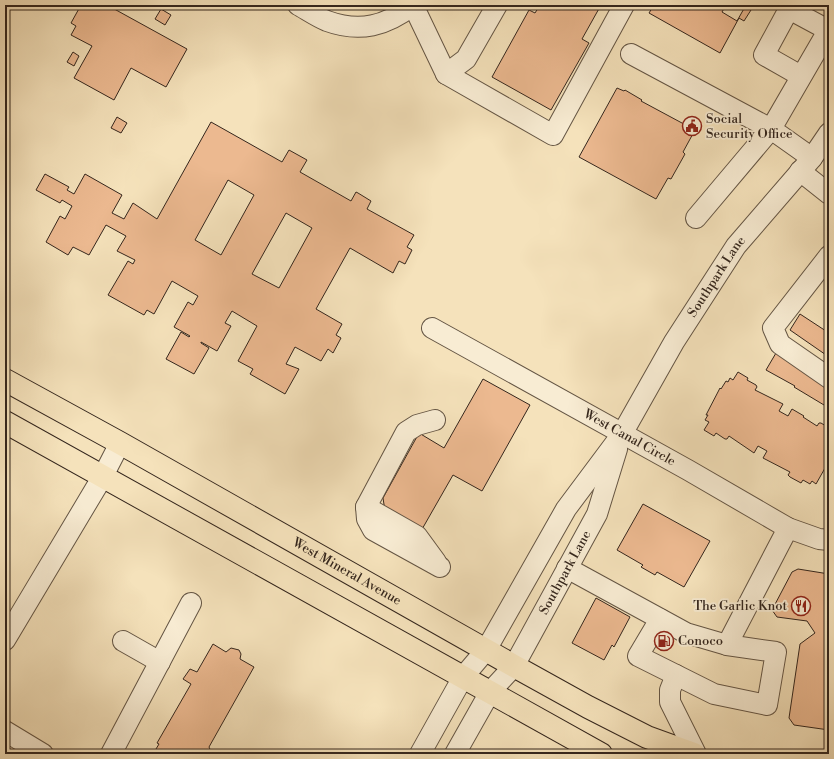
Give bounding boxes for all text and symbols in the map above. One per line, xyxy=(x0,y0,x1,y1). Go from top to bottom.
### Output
place label: Social Security Office xyxy=(706,111,793,142)
public building icon: Social Security Office xyxy=(681,115,703,137)
street label: Southpark Lane xyxy=(684,233,749,320)
street label: West Canal Circle xyxy=(580,405,679,470)
street label: Southpark Lane xyxy=(536,527,595,617)
street label: West Mineral Avenue xyxy=(289,534,405,609)
restaurant icon: The Garlic Knot xyxy=(790,595,812,617)
place label: The Garlic Knot xyxy=(693,598,787,614)
fuel station icon: Conoco xyxy=(653,630,675,652)
place label: Conoco xyxy=(678,633,723,649)

